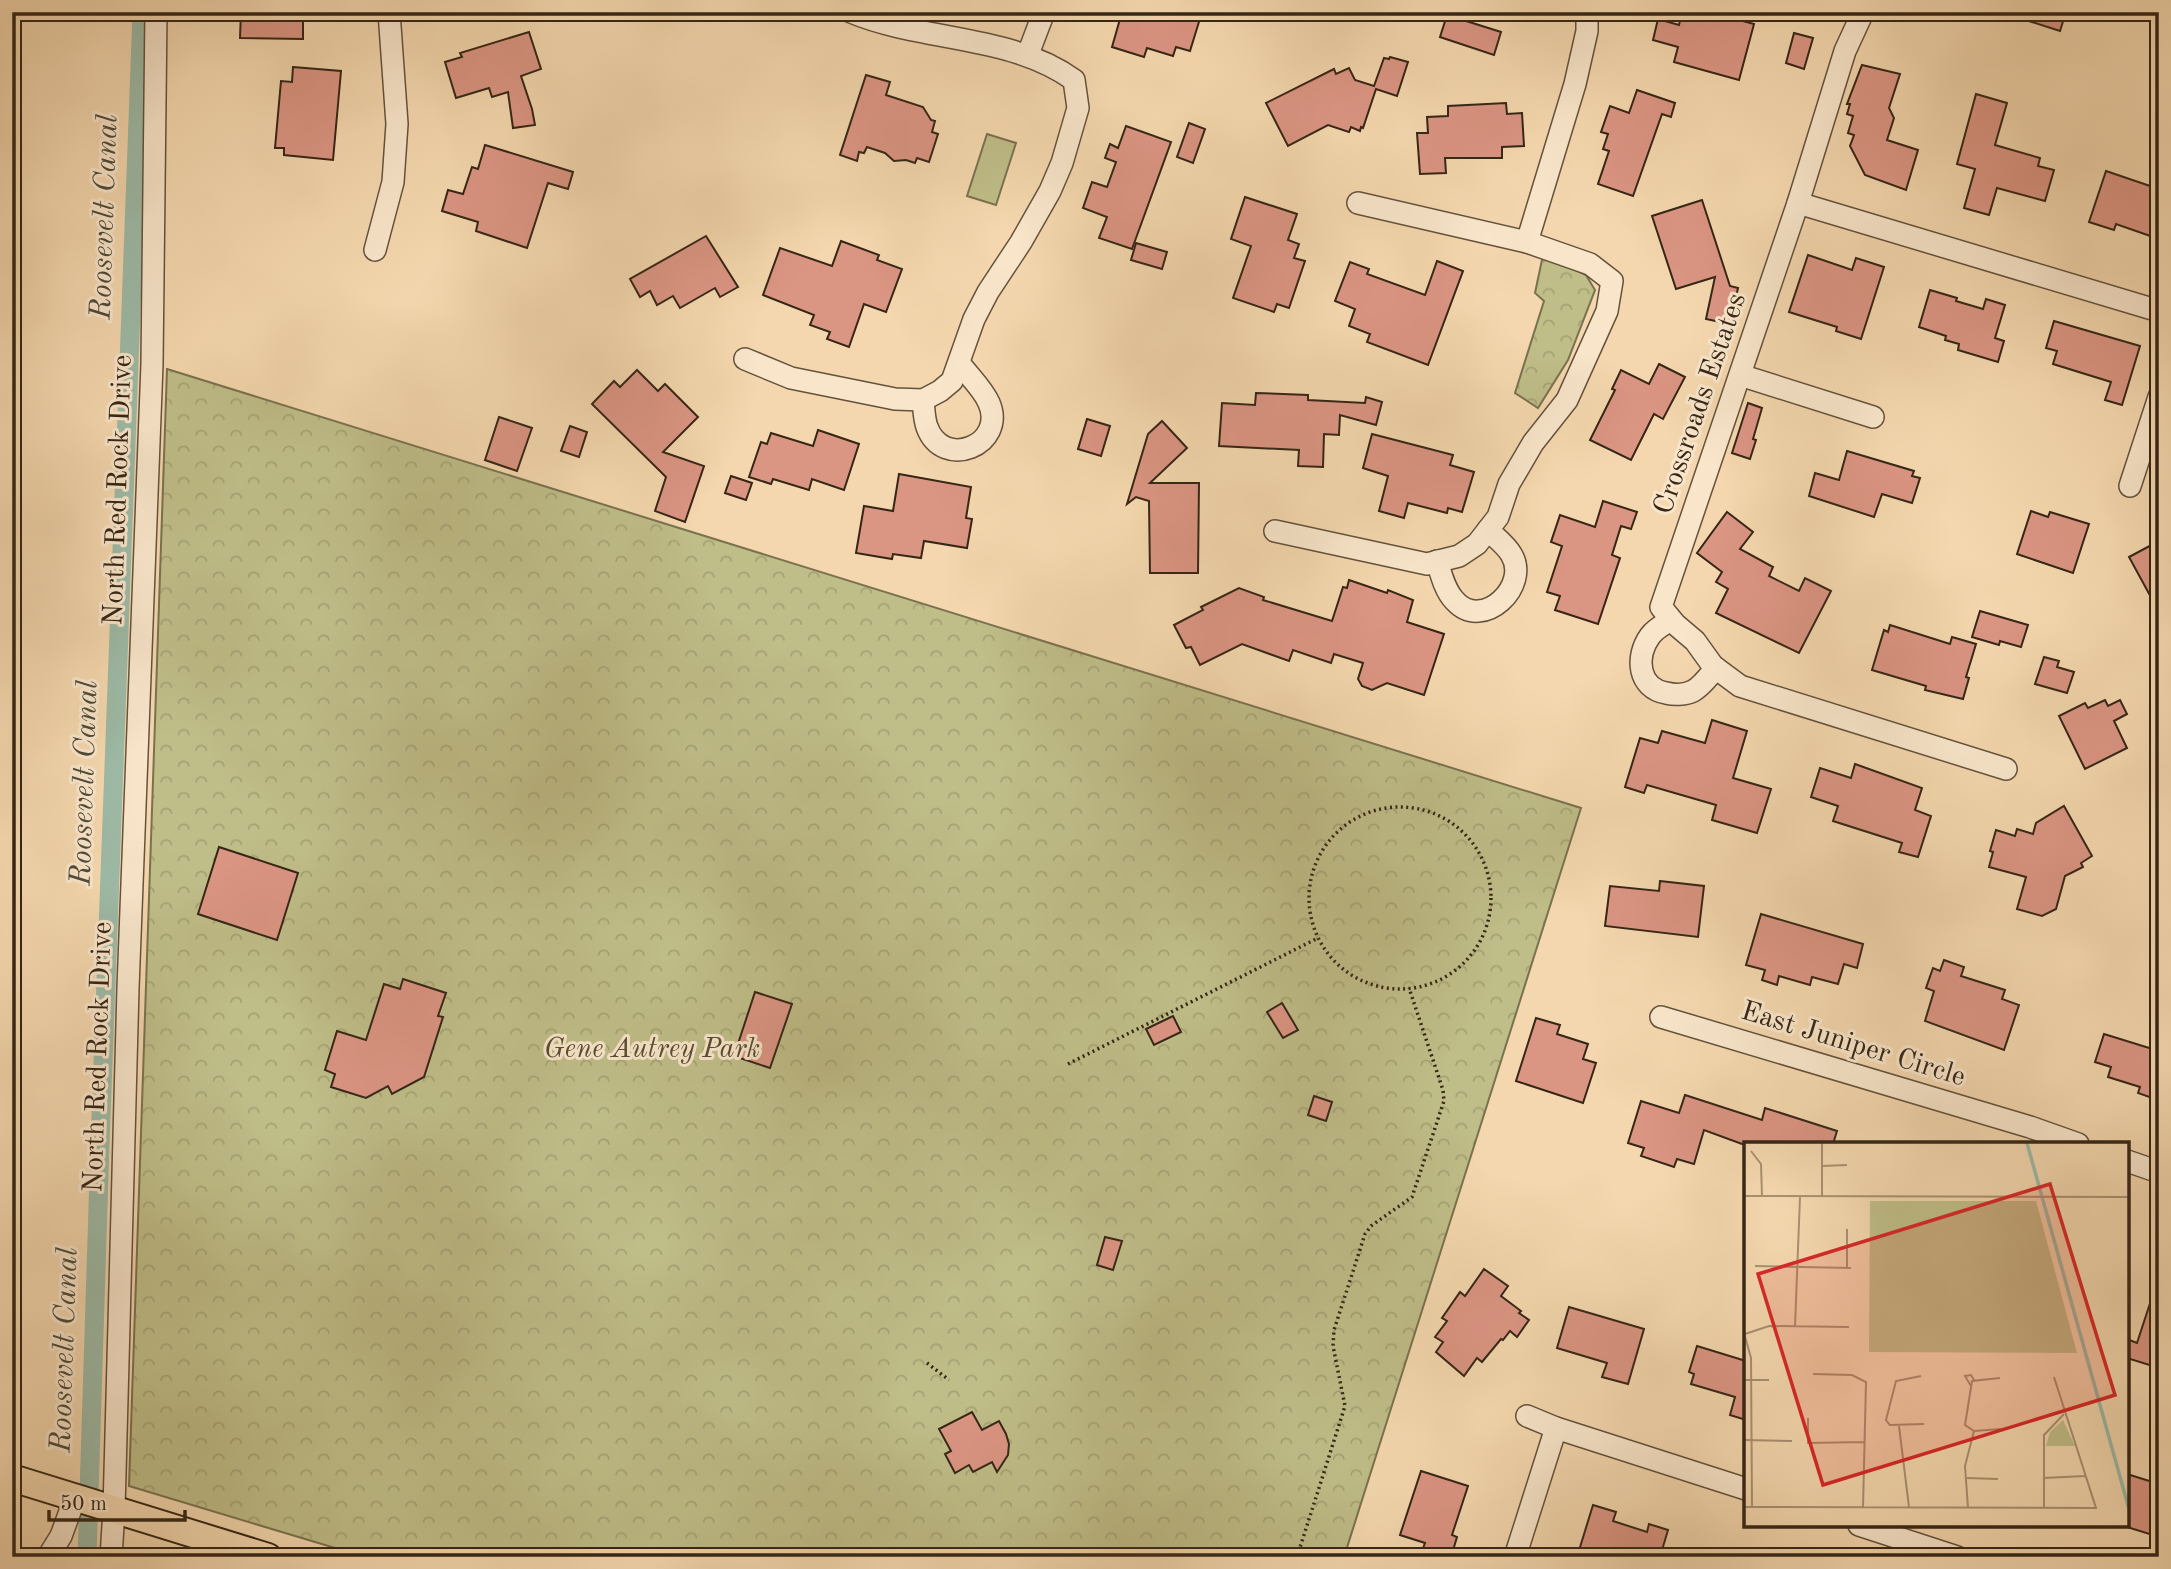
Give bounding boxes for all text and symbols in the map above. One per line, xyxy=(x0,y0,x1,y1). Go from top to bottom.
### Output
water label: Roosevelt Canal xyxy=(86,113,124,321)
street label: Crossroads Estates xyxy=(1650,290,1752,518)
street label: North Red Rock Drive xyxy=(100,354,138,626)
water label: Roosevelt Canal xyxy=(66,679,104,887)
street label: North Red Rock Drive xyxy=(80,921,118,1193)
street label: East Juniper Circle xyxy=(1738,998,1968,1092)
park label: Gene Autrey Park xyxy=(544,1036,760,1064)
inset map xyxy=(1744,1142,2129,1527)
water label: Roosevelt Canal xyxy=(46,1246,84,1454)
scale bar xyxy=(49,1478,186,1522)
text: 50 m xyxy=(60,1494,107,1515)

